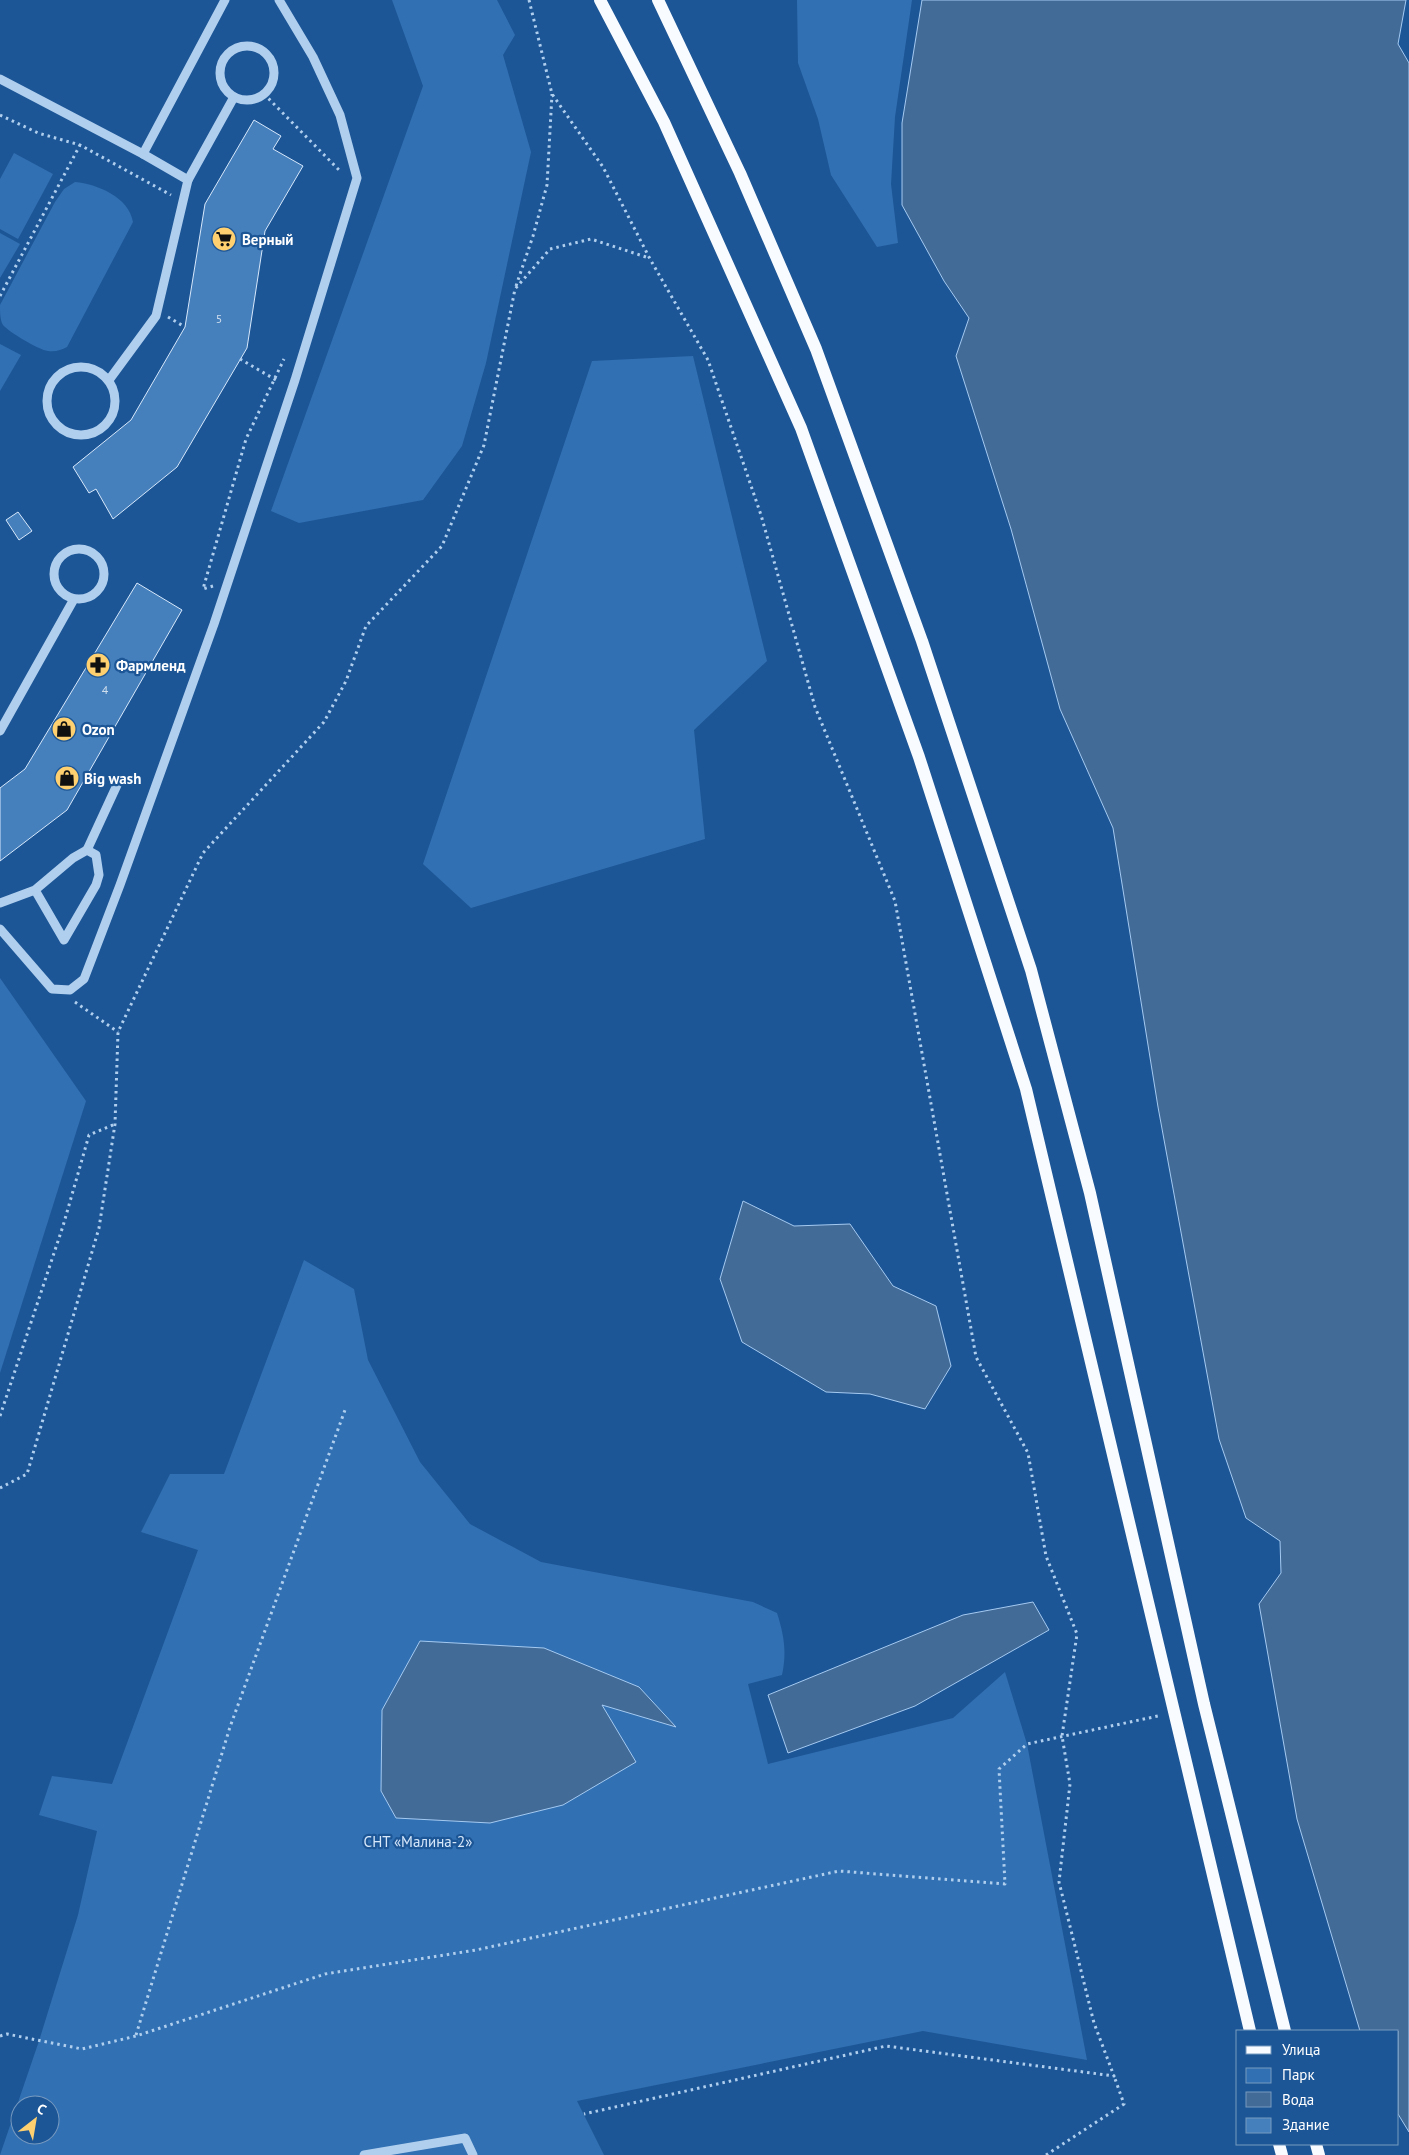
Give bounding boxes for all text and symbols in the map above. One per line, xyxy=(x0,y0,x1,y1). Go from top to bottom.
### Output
supermarket icon: Верный xyxy=(211,226,237,252)
place label: Верный xyxy=(242,230,293,249)
house number: 5 xyxy=(216,311,222,326)
pharmacy icon: Фармленд xyxy=(85,652,111,678)
place label: Фармленд xyxy=(116,656,186,675)
house number: 4 xyxy=(102,682,109,697)
shop icon: Ozon xyxy=(51,716,77,742)
place label: Ozon xyxy=(82,720,115,739)
shop icon: Big wash xyxy=(54,765,80,791)
place label: Big wash xyxy=(84,769,141,788)
park label: СНТ «Малина-2» xyxy=(364,1832,472,1851)
legend xyxy=(1236,2030,1399,2145)
text: Улица xyxy=(1282,2040,1320,2059)
text: Парк xyxy=(1282,2065,1315,2084)
text: Вода xyxy=(1282,2090,1314,2109)
north arrow xyxy=(10,2095,60,2145)
text: С xyxy=(34,2099,50,2119)
text: Здание xyxy=(1282,2115,1330,2134)

